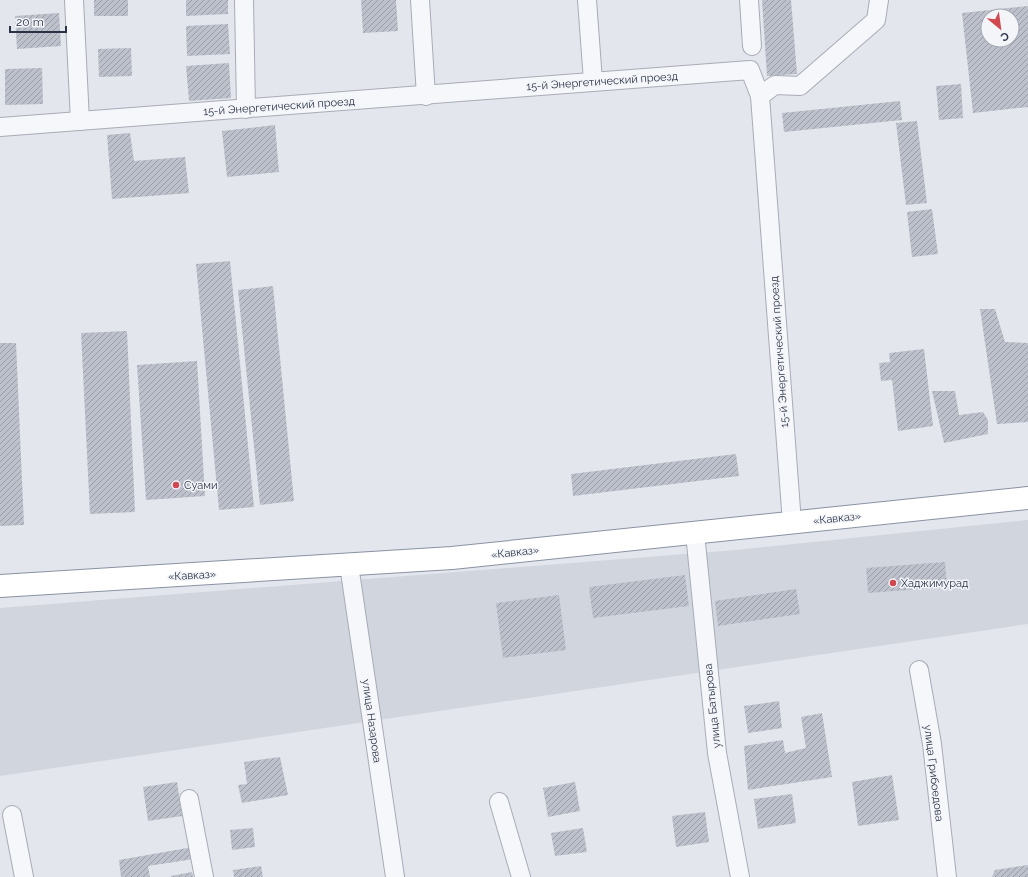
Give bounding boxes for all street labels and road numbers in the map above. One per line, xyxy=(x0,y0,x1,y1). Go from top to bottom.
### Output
street label: 15-й Энергетический проезд xyxy=(526,70,679,93)
street label: 15-й Энергетический проезд xyxy=(203,95,356,118)
street label: 15-й Энергетический проезд xyxy=(768,275,791,428)
street label: «Кавказ» xyxy=(812,510,862,527)
street label: «Кавказ» xyxy=(490,544,540,561)
street label: «Кавказ» xyxy=(168,568,216,583)
street label: улица Батырова xyxy=(702,663,723,749)
street label: улица Назарова xyxy=(359,678,384,764)
street label: улица Грибоедова xyxy=(921,724,946,822)

